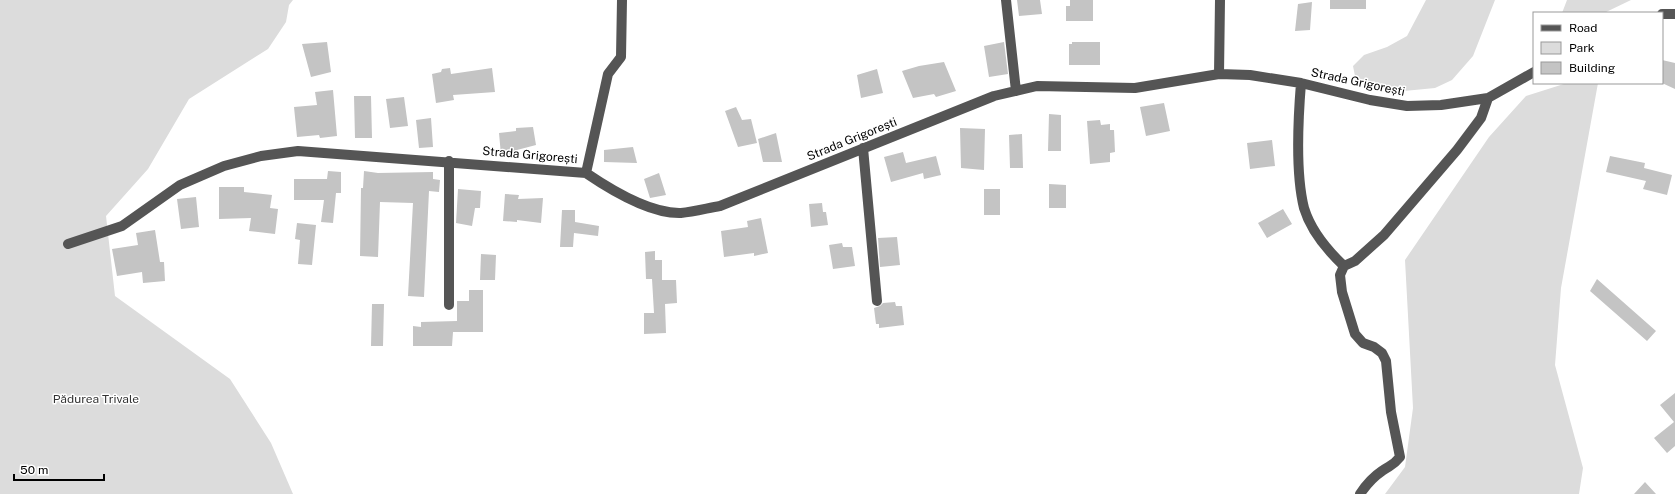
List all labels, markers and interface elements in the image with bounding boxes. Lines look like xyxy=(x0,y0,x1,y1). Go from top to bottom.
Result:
legend xyxy=(1533,12,1663,84)
text: Road xyxy=(1569,21,1597,35)
text: Park xyxy=(1569,41,1595,55)
text: Building xyxy=(1569,61,1615,75)
street label: Strada Grigorești xyxy=(1310,65,1406,99)
street label: Strada Grigorești xyxy=(805,115,899,163)
street label: Strada Grigorești xyxy=(482,144,578,166)
park label: Pădurea Trivale xyxy=(53,392,139,406)
scale bar xyxy=(14,456,104,482)
text: 50 m xyxy=(20,463,48,477)

